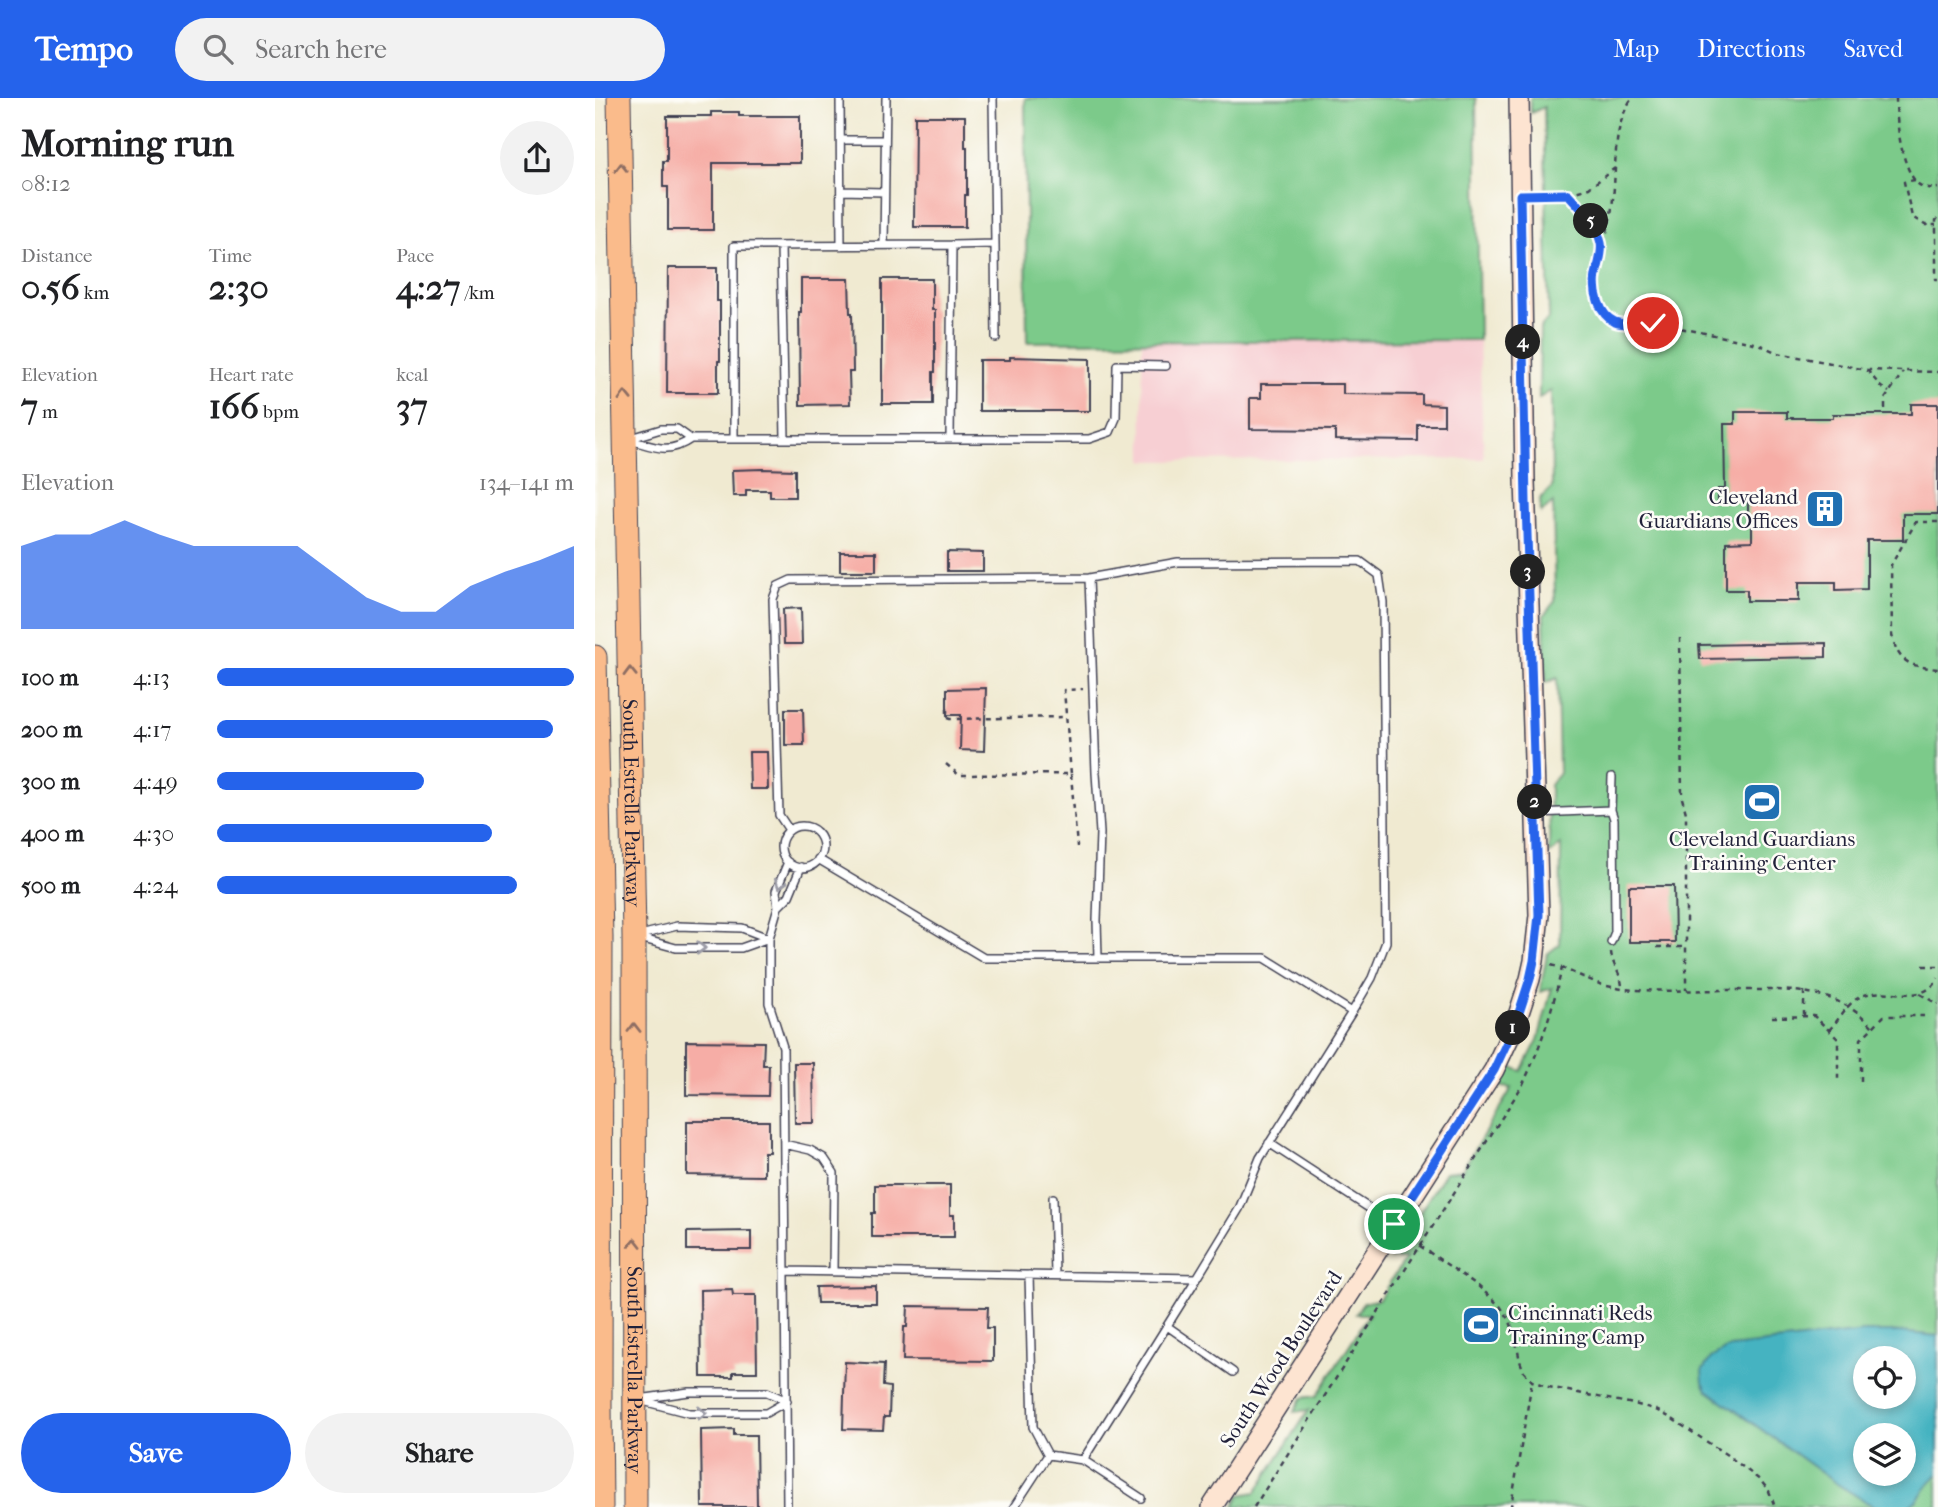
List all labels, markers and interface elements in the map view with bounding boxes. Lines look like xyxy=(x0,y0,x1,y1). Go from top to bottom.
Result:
search box xyxy=(175,18,665,81)
text: Tempo xyxy=(35,30,133,69)
icon: search xyxy=(199,30,237,68)
text: Search here xyxy=(255,34,387,65)
text: Map xyxy=(1613,35,1659,63)
text: Directions xyxy=(1697,35,1805,63)
text: Saved xyxy=(1843,35,1903,63)
text: Morning run xyxy=(21,121,234,166)
button: share xyxy=(500,121,574,195)
one-way arrow xyxy=(613,163,628,174)
text: 08:12 xyxy=(21,170,71,197)
pin: 5 xyxy=(1573,204,1609,238)
text: 5 xyxy=(1586,209,1595,231)
text: Distance xyxy=(21,245,92,267)
text: Time xyxy=(209,245,252,267)
text: Pace xyxy=(396,245,434,267)
text: 0.56 xyxy=(21,267,80,308)
text: 2:30 xyxy=(209,267,269,308)
text: 4:27 xyxy=(396,267,460,308)
text: km xyxy=(80,282,109,304)
text: /km xyxy=(460,282,495,304)
pin xyxy=(1623,293,1683,353)
icon: check xyxy=(1634,304,1672,342)
pin: 4 xyxy=(1506,324,1541,360)
text: 4 xyxy=(1517,330,1528,352)
text: Elevation xyxy=(21,364,98,386)
text: Heart rate xyxy=(209,364,294,386)
text: kcal xyxy=(396,364,428,386)
text: 7 xyxy=(21,386,38,427)
text: 166 xyxy=(209,386,259,427)
text: 37 xyxy=(396,386,428,427)
one-way arrow xyxy=(617,390,633,401)
text: m xyxy=(38,401,58,423)
text: bpm xyxy=(259,401,299,423)
text: Elevation xyxy=(21,469,114,496)
text: 134–141 m xyxy=(479,469,574,496)
place label: Cleveland Guardians Offices xyxy=(1639,485,1799,533)
building icon: Cleveland Guardians Offices xyxy=(1804,488,1846,530)
pin: 3 xyxy=(1511,554,1545,589)
text: 3 xyxy=(1524,560,1531,582)
text: 100 m xyxy=(21,664,79,691)
text: 4:13 xyxy=(133,664,170,691)
one-way arrow xyxy=(622,666,637,677)
street label: South Estrella Parkway xyxy=(618,699,645,908)
text: 200 m xyxy=(21,716,82,743)
text: 4:17 xyxy=(133,716,171,743)
text: 300 m xyxy=(21,768,80,795)
text: 4:49 xyxy=(133,768,178,795)
sports icon: Cleveland Guardians Training Center xyxy=(1741,781,1783,823)
pin: 2 xyxy=(1517,784,1553,820)
text: 2 xyxy=(1530,790,1539,812)
text: 400 m xyxy=(21,820,84,847)
text: 4:30 xyxy=(133,820,174,847)
place label: Cleveland Guardians Training Center xyxy=(1669,827,1855,875)
text: 500 m xyxy=(21,872,80,899)
text: 4:24 xyxy=(133,872,178,899)
one-way arrow xyxy=(774,878,788,890)
one-way arrow xyxy=(696,940,707,956)
pin: 1 xyxy=(1495,1010,1531,1046)
text: 1 xyxy=(1509,1016,1516,1038)
one-way arrow xyxy=(626,1023,642,1033)
pin xyxy=(1364,1194,1424,1254)
icon: arrive xyxy=(1375,1205,1413,1243)
one-way arrow xyxy=(627,1237,643,1248)
street label: South Estrella Parkway xyxy=(623,1266,647,1475)
street label: South Wood Boulevard xyxy=(1215,1266,1347,1452)
place label: Cincinnati Reds Training Camp xyxy=(1508,1301,1653,1349)
sports icon: Cincinnati Reds Training Camp xyxy=(1460,1304,1502,1346)
map controls xyxy=(1853,1346,1916,1486)
button: locate xyxy=(1853,1346,1916,1409)
one-way arrow xyxy=(697,1405,707,1421)
button: Save xyxy=(21,1413,291,1493)
button: Share xyxy=(305,1413,574,1493)
button: layers xyxy=(1853,1423,1916,1486)

